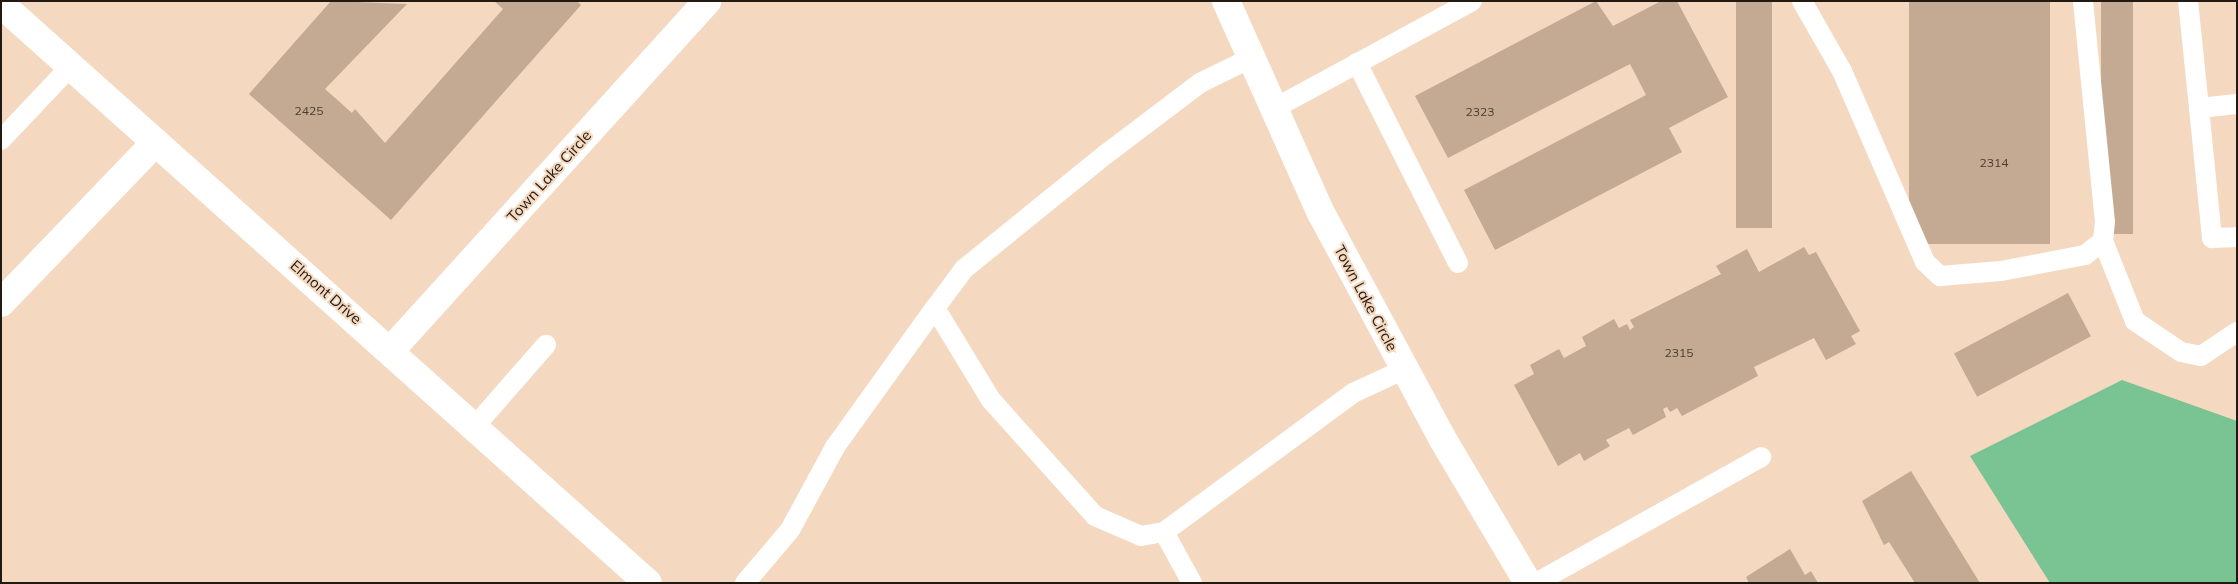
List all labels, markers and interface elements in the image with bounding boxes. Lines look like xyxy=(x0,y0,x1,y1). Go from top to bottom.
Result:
house number: 2425 xyxy=(295,104,323,118)
house number: 2323 xyxy=(1466,105,1494,119)
street label: Town Lake Circle xyxy=(503,126,595,226)
house number: 2314 xyxy=(1980,156,2008,170)
street label: Town Lake Circle xyxy=(1331,242,1401,354)
street label: Elmont Drive xyxy=(287,256,365,328)
house number: 2315 xyxy=(1665,346,1693,360)

